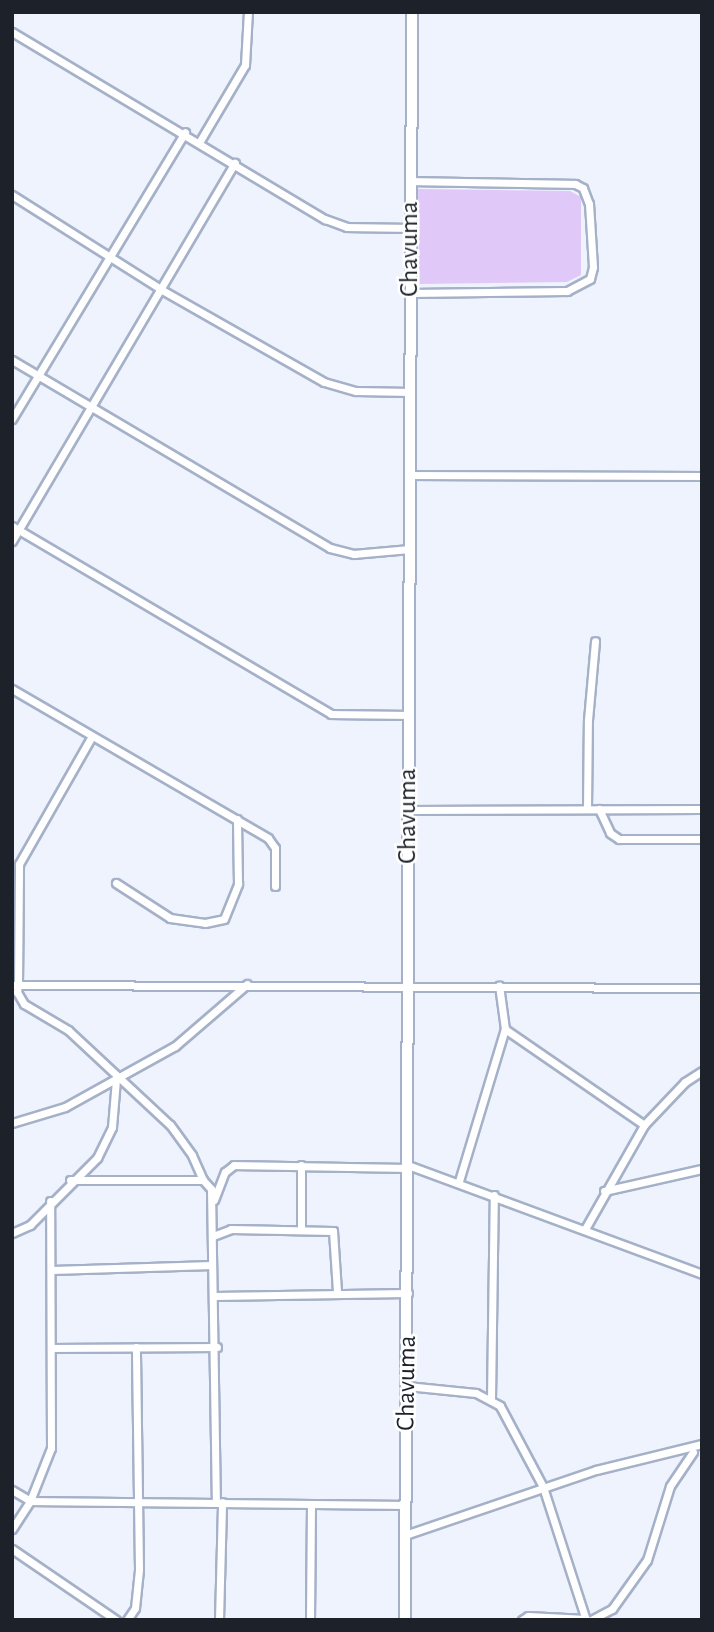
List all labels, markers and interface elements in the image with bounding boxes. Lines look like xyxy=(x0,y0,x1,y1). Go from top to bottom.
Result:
street label: Chavuma xyxy=(394,201,426,297)
street label: Chavuma xyxy=(392,768,424,864)
street label: Chavuma xyxy=(391,1335,423,1431)

